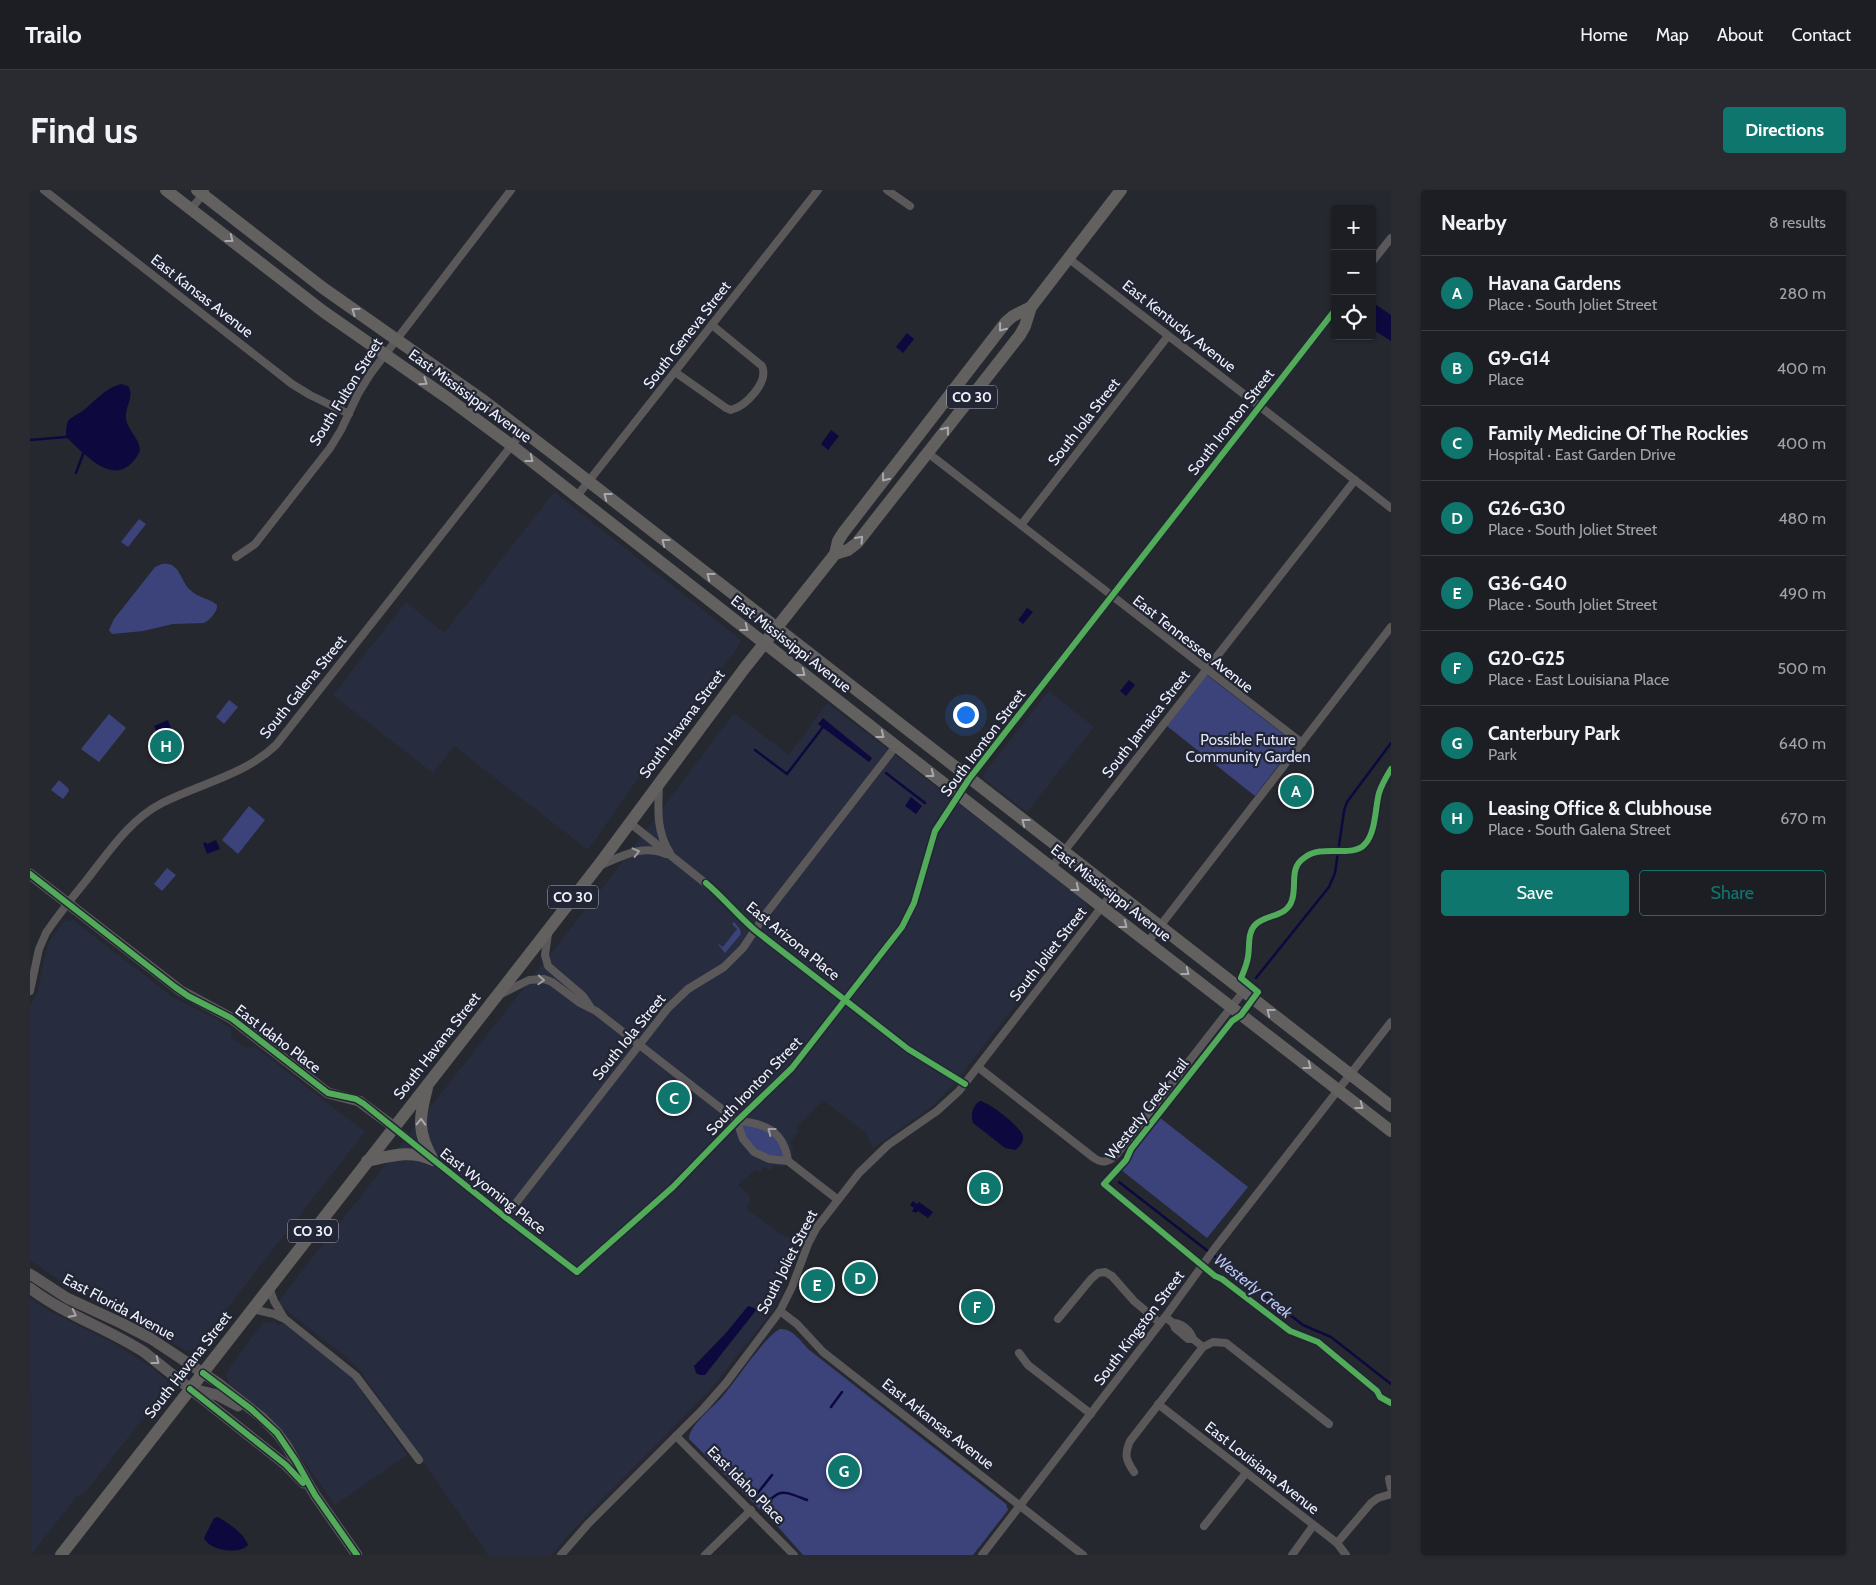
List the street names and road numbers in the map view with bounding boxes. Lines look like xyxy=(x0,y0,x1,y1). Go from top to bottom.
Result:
street label: East Kansas Avenue xyxy=(147,250,257,342)
street label: East Kentucky Avenue xyxy=(1119,276,1240,376)
street label: South Geneva Street xyxy=(639,278,735,392)
street label: South Fulton Street xyxy=(306,335,386,449)
street label: East Mississippi Avenue xyxy=(405,345,535,447)
street label: South Ironton Street xyxy=(1184,365,1278,479)
street label: South Iola Street xyxy=(1044,375,1124,469)
road number: CO 30 xyxy=(947,386,997,408)
street label: East Tennessee Avenue xyxy=(1129,591,1257,697)
street label: East Mississippi Avenue xyxy=(727,592,855,697)
street label: South Galena Street xyxy=(256,632,350,742)
street label: South Havana Street xyxy=(635,666,729,782)
street label: South Jamaica Street xyxy=(1098,667,1194,781)
street label: South Ironton Street xyxy=(937,686,1029,800)
street label: East Mississippi Avenue xyxy=(1047,841,1175,946)
road number: CO 30 xyxy=(548,886,598,909)
street label: East Arizona Place xyxy=(743,898,844,984)
street label: South Joliet Street xyxy=(1006,903,1090,1005)
street label: South Havana Street xyxy=(390,989,484,1103)
street label: South Iola Street xyxy=(589,990,669,1084)
street label: East Idaho Place xyxy=(232,1001,325,1077)
street label: South Ironton Street xyxy=(702,1033,806,1139)
street label: Westerly Creek Trail xyxy=(1102,1054,1192,1163)
street label: East Wyoming Place xyxy=(437,1144,550,1238)
street label: South Joliet Street xyxy=(753,1207,821,1317)
road number: CO 30 xyxy=(288,1220,338,1242)
street label: South Kingston Street xyxy=(1090,1267,1188,1389)
street label: East Florida Avenue xyxy=(60,1270,178,1344)
street label: South Havana Street xyxy=(141,1308,235,1422)
street label: East Arkansas Avenue xyxy=(879,1375,998,1473)
street label: East Louisiana Avenue xyxy=(1201,1418,1323,1518)
street label: East Idaho Place xyxy=(703,1442,789,1528)

